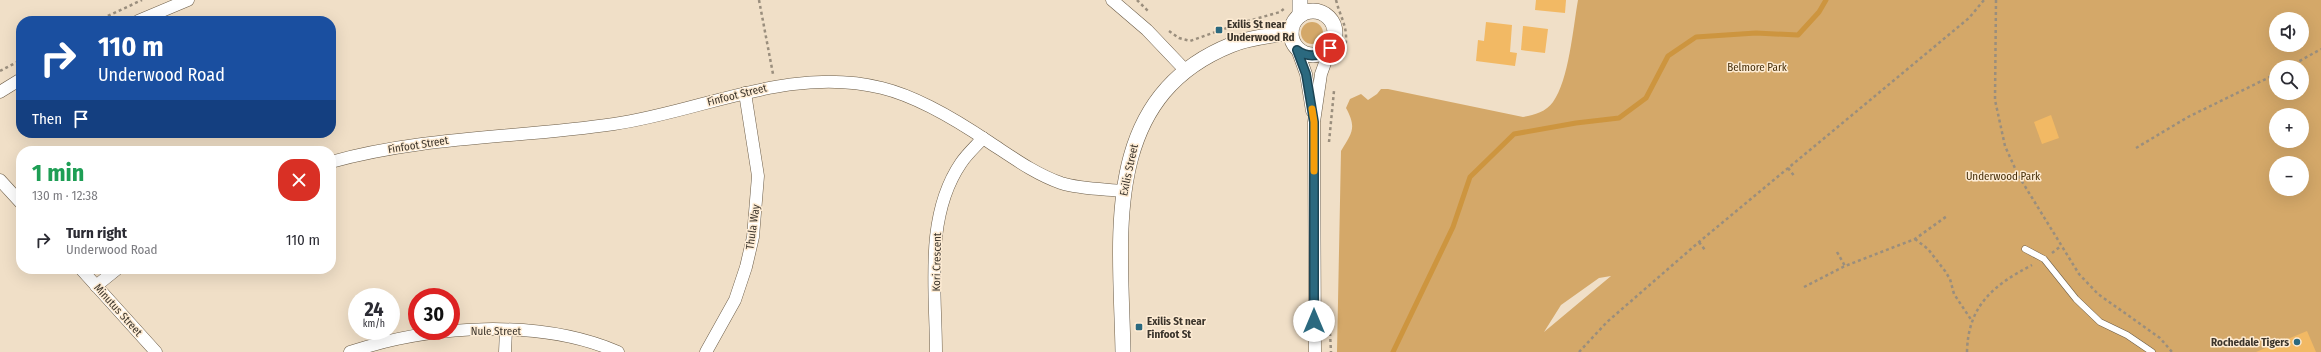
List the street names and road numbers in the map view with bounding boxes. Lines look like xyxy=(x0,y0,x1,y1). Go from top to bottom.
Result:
street label: Finfoot Street xyxy=(706,81,769,109)
street label: Finfoot Street xyxy=(387,134,450,156)
street label: Exilis Street xyxy=(1117,142,1141,197)
street label: Thula Way xyxy=(743,203,763,250)
street label: Kori Crescent xyxy=(930,232,944,292)
street label: Minutus Street xyxy=(91,281,145,339)
street label: Nule Street xyxy=(471,325,522,338)

